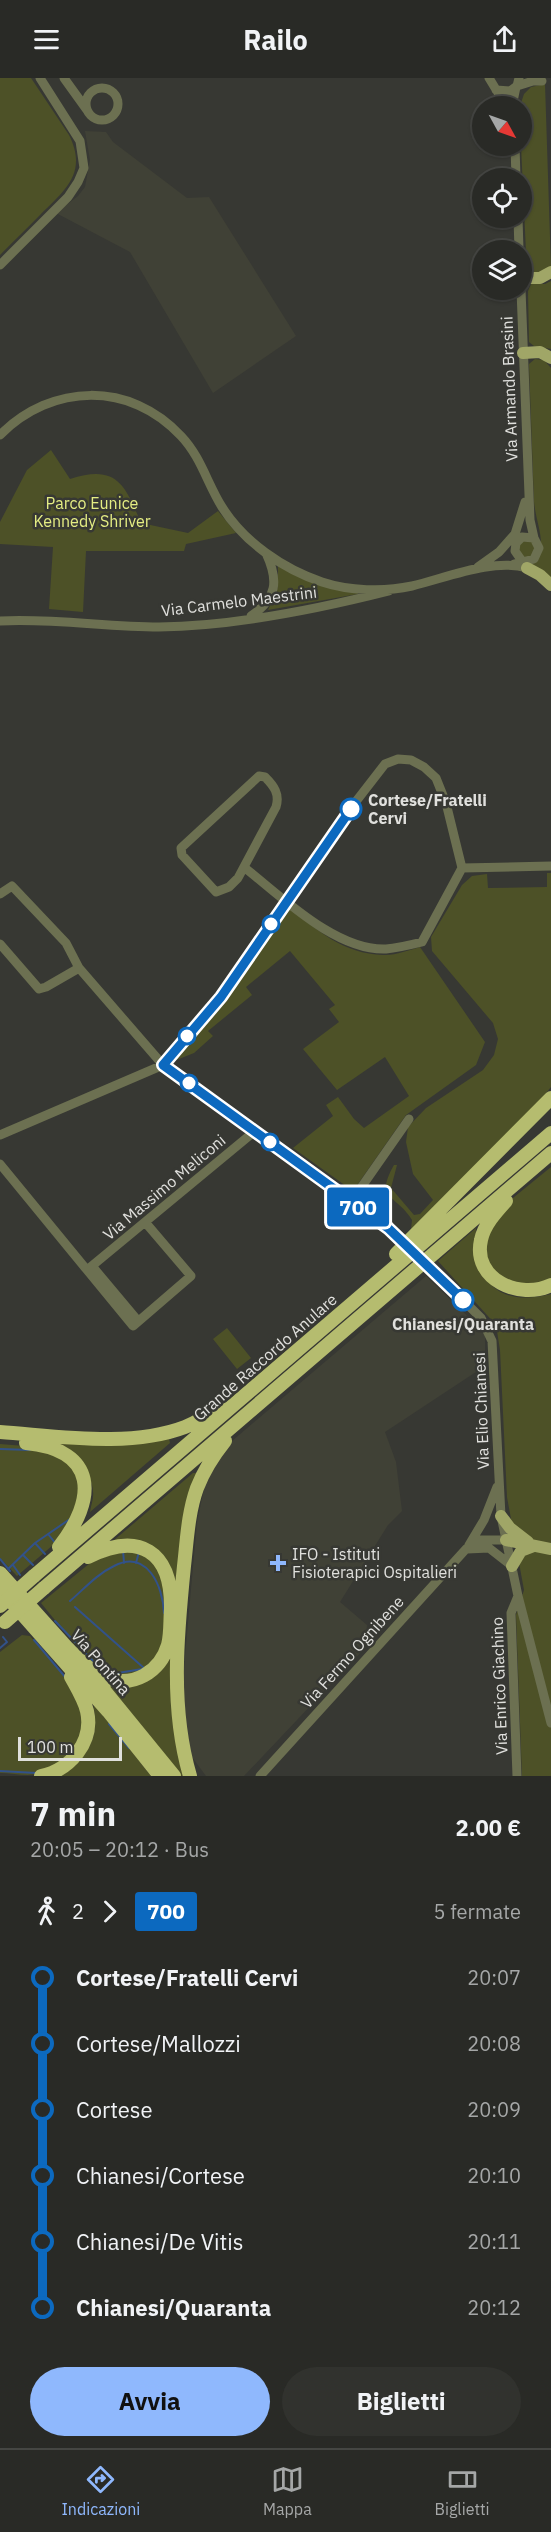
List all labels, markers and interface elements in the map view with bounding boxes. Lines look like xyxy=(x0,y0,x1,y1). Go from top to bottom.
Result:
text: Railo xyxy=(243,22,308,57)
icon: menu xyxy=(30,23,63,56)
icon: share xyxy=(488,23,521,56)
north arrow xyxy=(472,96,532,156)
map controls xyxy=(472,96,532,300)
button: locate xyxy=(472,168,532,228)
button: layers xyxy=(472,240,532,300)
street label: Via Armando Brasini xyxy=(496,316,522,462)
park label: Parco Eunice Kennedy Shriver xyxy=(33,493,151,531)
street label: Via Carmelo Maestrini xyxy=(160,582,318,620)
place label: Cortese/Fratelli Cervi xyxy=(368,790,487,828)
marker: Cortese/Fratelli Cervi xyxy=(340,798,362,820)
unlabelled marker xyxy=(262,915,280,933)
unlabelled marker xyxy=(178,1027,196,1045)
unlabelled marker xyxy=(180,1074,198,1092)
street label: Via Massimo Meliconi xyxy=(99,1130,229,1244)
unlabelled marker xyxy=(261,1133,279,1151)
line badge: 700 xyxy=(324,1188,392,1226)
text: 700 xyxy=(339,1193,377,1221)
street label: Grande Raccordo Anulare xyxy=(189,1289,341,1425)
marker: Chianesi/Quaranta xyxy=(452,1289,474,1311)
place label: Chianesi/Quaranta xyxy=(392,1314,534,1334)
street label: Via Elio Chianesi xyxy=(469,1352,493,1470)
place label: IFO - Istituti Fisioterapici Ospitalieri xyxy=(292,1544,457,1582)
marker: IFO - Istituti Fisioterapici Ospitalieri xyxy=(269,1554,287,1572)
street label: Via Fermo Ognibene xyxy=(296,1591,408,1712)
street label: Via Enrico Giachino xyxy=(487,1617,511,1755)
street label: Via Pontina xyxy=(67,1625,135,1699)
scale bar xyxy=(18,1734,122,1762)
text: 100 m xyxy=(27,1737,74,1757)
text: 7 min xyxy=(30,1792,116,1835)
text: 2.00 € xyxy=(456,1813,521,1842)
text: 20:05 – 20:12 · Bus xyxy=(30,1836,209,1863)
icon: walk xyxy=(30,1895,63,1928)
icon: forward xyxy=(93,1895,126,1928)
text: 700 xyxy=(147,1897,185,1925)
text: 2 xyxy=(72,1898,84,1925)
text: 5 fermate xyxy=(434,1898,521,1925)
text: Cortese/Fratelli Cervi xyxy=(76,1963,298,1992)
text: 20:07 xyxy=(467,1964,521,1991)
text: Cortese/Mallozzi xyxy=(76,2029,241,2058)
text: 20:08 xyxy=(467,2030,521,2057)
text: Cortese xyxy=(76,2095,153,2124)
text: 20:09 xyxy=(467,2096,521,2123)
text: Chianesi/Cortese xyxy=(76,2161,245,2190)
text: 20:10 xyxy=(467,2162,521,2189)
text: Chianesi/De Vitis xyxy=(76,2227,244,2256)
text: 20:11 xyxy=(467,2228,521,2255)
text: Chianesi/Quaranta xyxy=(76,2293,271,2322)
text: 20:12 xyxy=(467,2294,521,2321)
button: Avvia xyxy=(30,2367,270,2436)
button: Biglietti xyxy=(282,2367,521,2436)
tab: Indicazioni xyxy=(61,2463,140,2519)
tab: Mappa xyxy=(263,2463,312,2519)
tab: Biglietti xyxy=(434,2463,490,2519)

